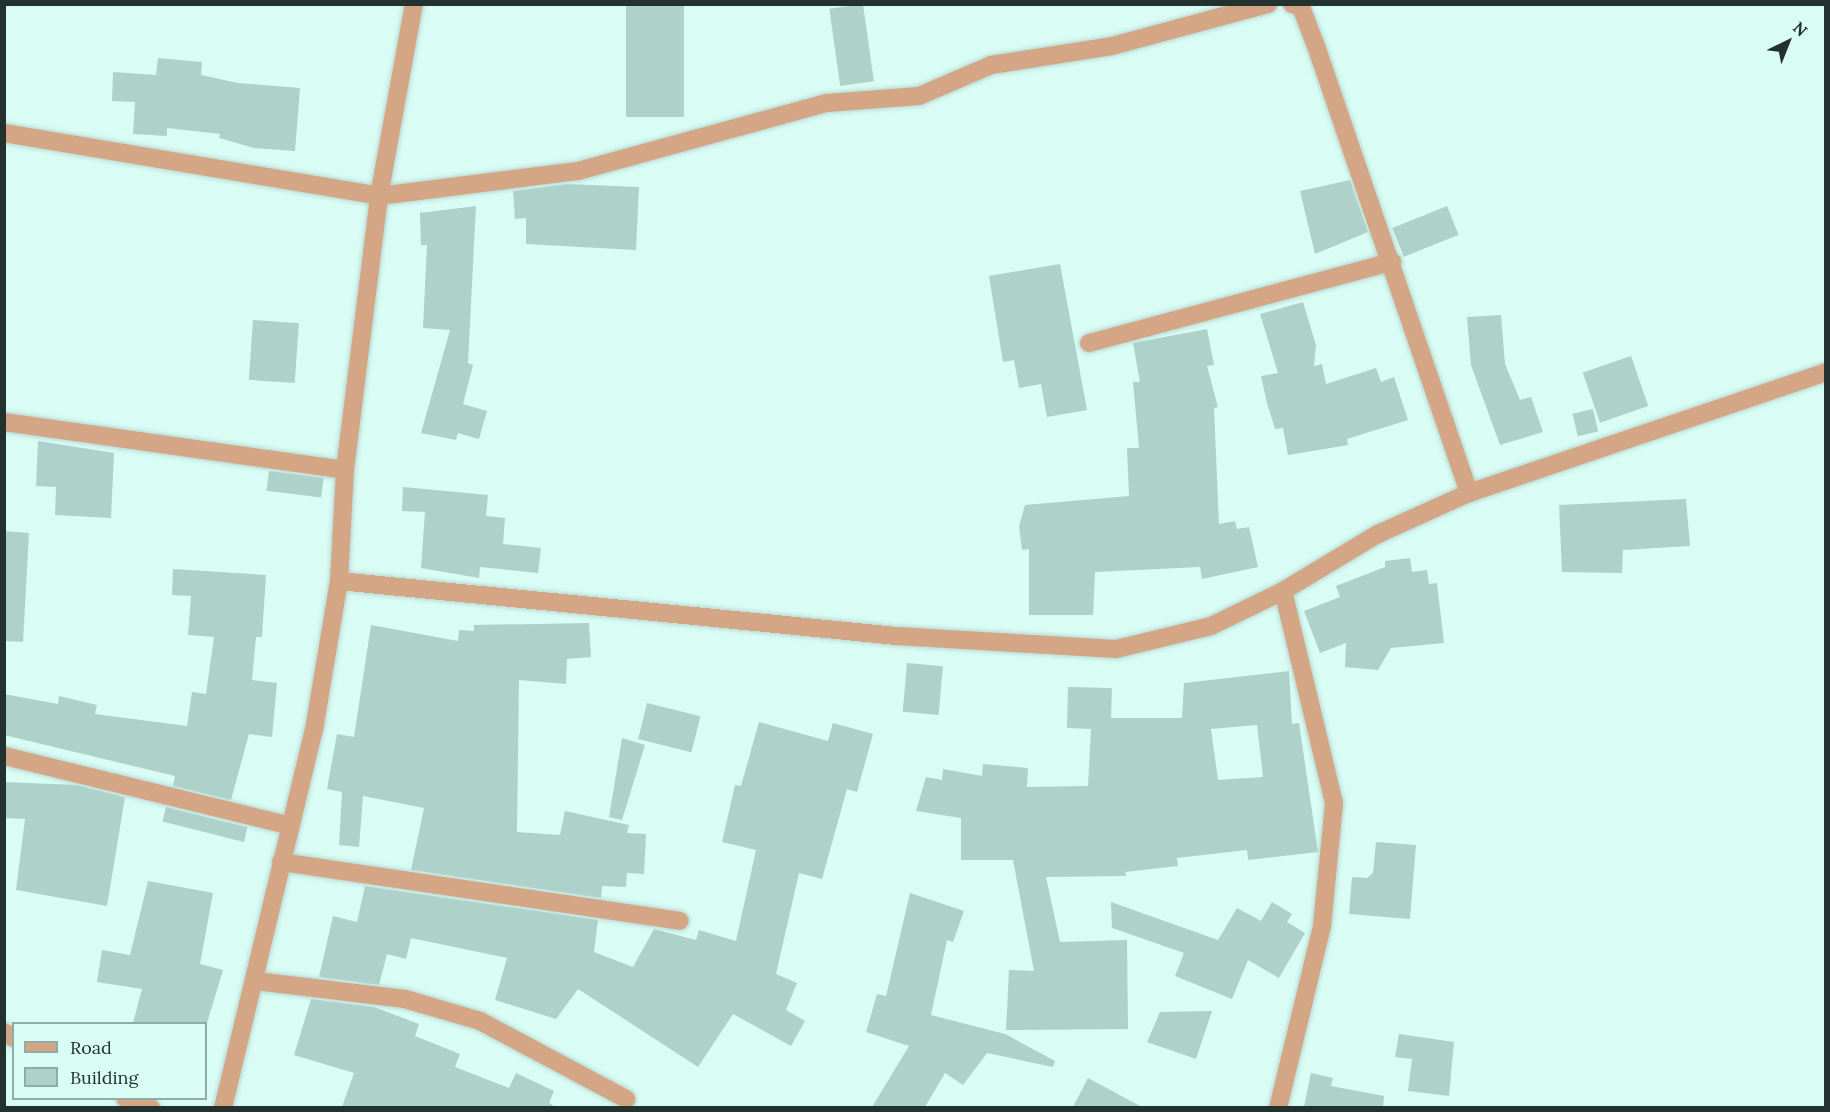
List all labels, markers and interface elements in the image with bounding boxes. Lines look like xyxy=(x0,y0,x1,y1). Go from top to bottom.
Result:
north arrow xyxy=(1758,12,1818,72)
text: N xyxy=(1789,17,1812,40)
legend xyxy=(12,1022,207,1100)
text: Road xyxy=(70,1036,112,1059)
text: Building xyxy=(70,1066,138,1089)

